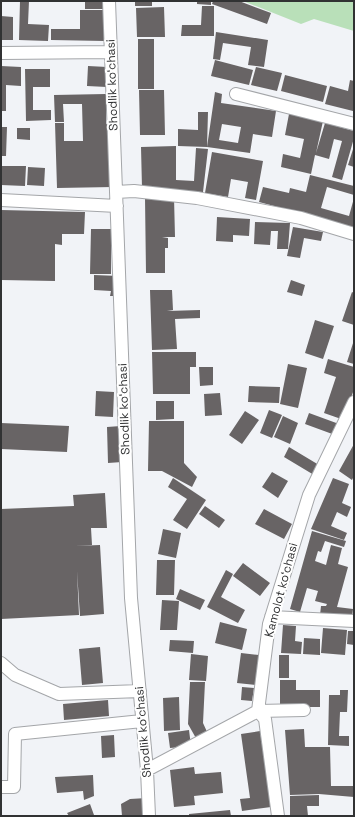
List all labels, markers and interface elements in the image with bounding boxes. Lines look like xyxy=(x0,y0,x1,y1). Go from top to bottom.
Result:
street label: Shodlik koʻchasi xyxy=(102,39,122,131)
street label: Shodlik koʻchasi xyxy=(114,363,134,455)
street label: Kamolot koʻchasi xyxy=(261,541,301,639)
street label: Shodlik koʻchasi xyxy=(131,686,155,778)

